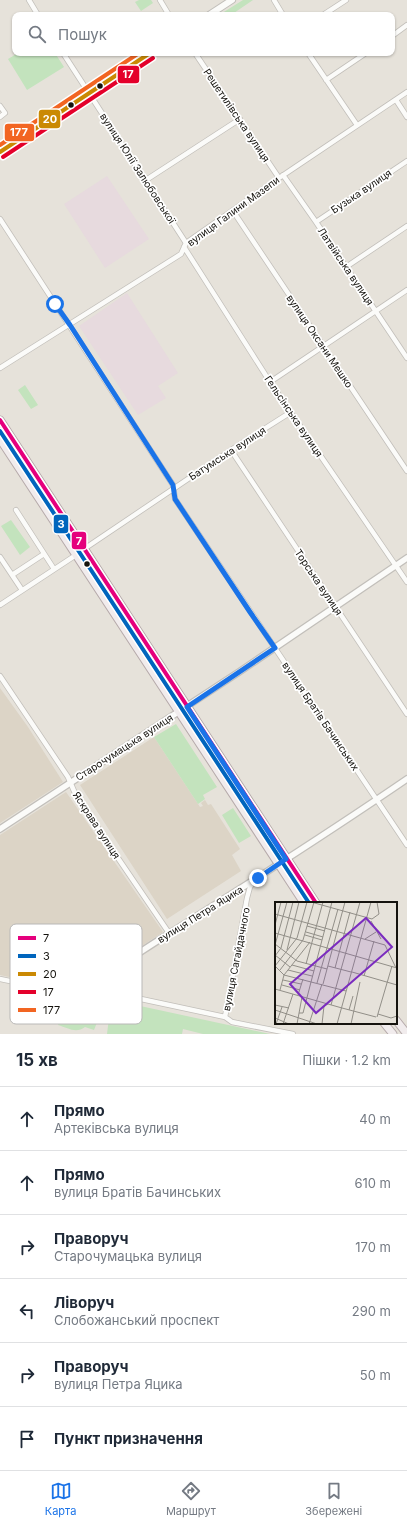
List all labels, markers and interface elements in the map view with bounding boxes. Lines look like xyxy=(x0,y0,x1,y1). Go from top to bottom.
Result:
search box xyxy=(12,12,395,56)
icon: search xyxy=(26,23,48,45)
text: Пошук xyxy=(58,25,107,44)
line badge: 17 xyxy=(117,65,140,84)
street label: Решетилівська вулиця xyxy=(201,66,273,164)
text: 17 xyxy=(122,67,134,81)
unlabelled marker xyxy=(95,81,105,91)
unlabelled marker xyxy=(66,100,76,110)
line badge: 20 xyxy=(38,109,61,129)
street label: вулиця Юлії Залюбовської xyxy=(98,111,179,226)
text: 20 xyxy=(43,112,57,126)
line badge: 177 xyxy=(4,123,35,142)
text: 177 xyxy=(10,125,28,139)
street label: Бузька вулиця xyxy=(329,166,393,216)
street label: вулиця Галини Мазепи xyxy=(185,173,281,248)
street label: Латвійська вулиця xyxy=(316,225,376,307)
street label: вулиця Оксани Мешко xyxy=(284,292,356,390)
route start xyxy=(46,295,64,313)
street label: Гельсінська вулиця xyxy=(262,373,326,459)
street label: Батумська вулиця xyxy=(186,424,268,482)
line badge: 3 xyxy=(53,514,69,534)
text: 3 xyxy=(57,517,65,531)
line badge: 7 xyxy=(71,531,87,550)
text: 7 xyxy=(76,534,82,548)
street label: Торська вулиця xyxy=(293,547,345,617)
unlabelled marker xyxy=(82,559,92,569)
street label: вулиця Братів Бачинських xyxy=(280,659,362,773)
street label: Старочумацька вулиця xyxy=(73,711,175,783)
street label: Яскрава вулиця xyxy=(71,789,123,861)
route end xyxy=(249,869,267,887)
street label: вулиця Петра Яцика xyxy=(155,883,245,945)
inset map xyxy=(275,902,397,1024)
street label: вулиця Сагайдачного xyxy=(220,906,252,1012)
legend xyxy=(10,924,142,1024)
text: 7 xyxy=(43,931,49,945)
text: 3 xyxy=(43,949,50,963)
text: 20 xyxy=(43,967,57,981)
text: 17 xyxy=(43,985,54,999)
text: 177 xyxy=(43,1003,60,1017)
text: 15 хв xyxy=(16,1050,58,1070)
text: Пішки · 1.2 km xyxy=(303,1052,391,1068)
text: Прямо xyxy=(54,1101,105,1120)
icon: ahead xyxy=(16,1108,38,1130)
text: 40 m xyxy=(359,1111,391,1127)
text: Артеківська вулиця xyxy=(54,1120,179,1136)
text: Прямо xyxy=(54,1165,105,1184)
icon: ahead xyxy=(16,1172,38,1194)
text: 610 m xyxy=(354,1175,391,1191)
text: вулиця Братів Бачинських xyxy=(54,1184,221,1200)
text: Праворуч xyxy=(54,1229,128,1248)
icon: right xyxy=(16,1236,38,1258)
text: 170 m xyxy=(355,1239,391,1255)
text: Старочумацька вулиця xyxy=(54,1248,202,1264)
text: Ліворуч xyxy=(54,1293,114,1312)
icon: left xyxy=(16,1300,38,1322)
text: 290 m xyxy=(352,1303,391,1319)
text: Слобожанський проспект xyxy=(54,1312,219,1328)
text: Праворуч xyxy=(54,1357,128,1376)
icon: right xyxy=(16,1364,38,1386)
text: 50 m xyxy=(360,1367,391,1383)
text: вулиця Петра Яцика xyxy=(54,1376,183,1392)
icon: arrive xyxy=(16,1428,38,1450)
text: Пункт призначення xyxy=(54,1429,203,1448)
tab: Карта xyxy=(45,1480,76,1518)
tab: Маршрут xyxy=(166,1480,216,1518)
tab: Збережені xyxy=(305,1480,362,1518)

